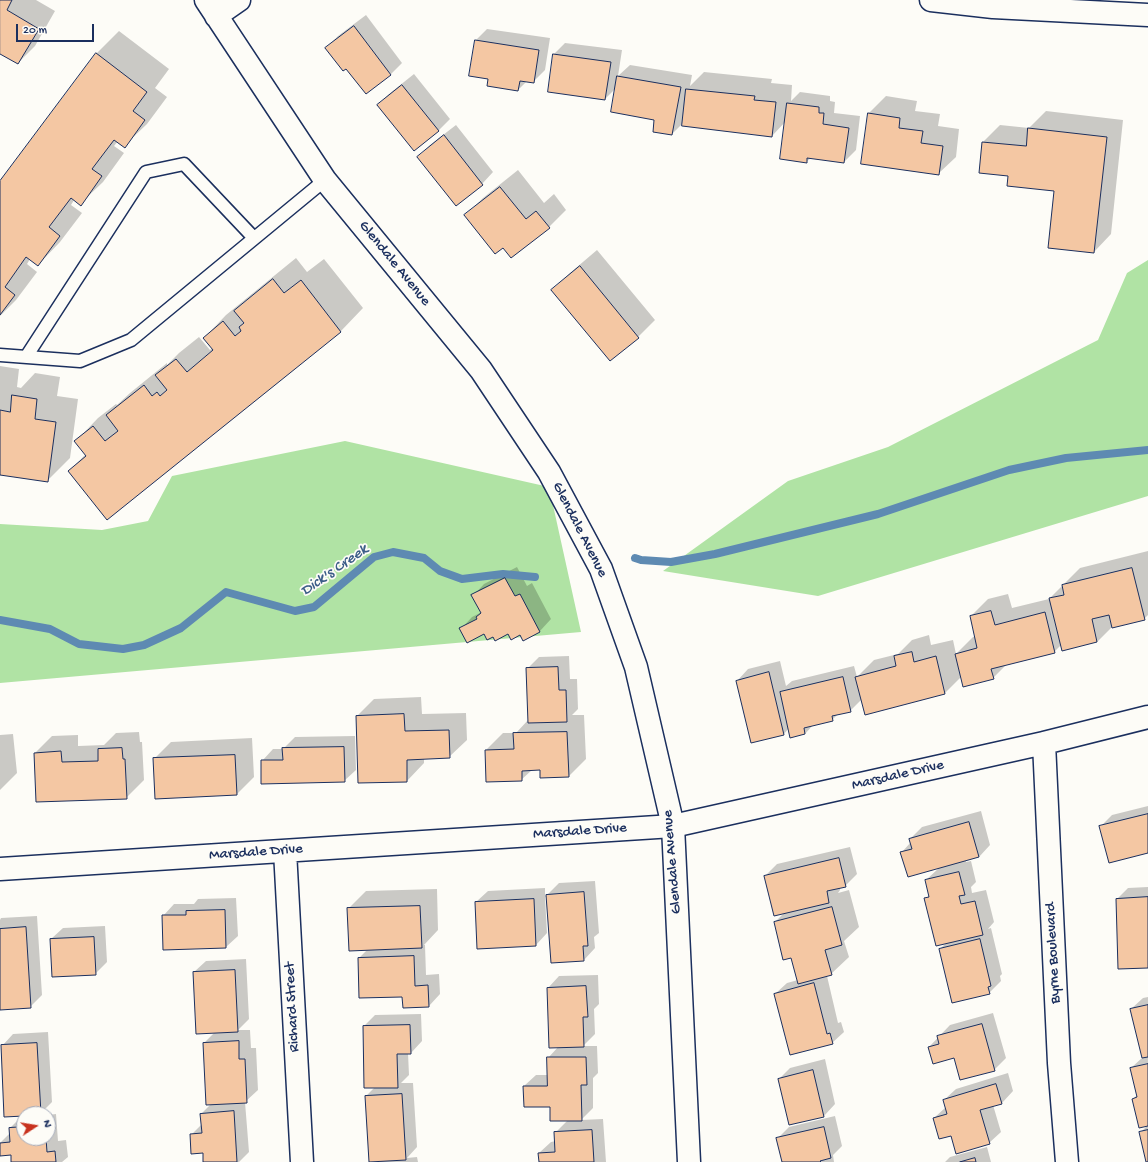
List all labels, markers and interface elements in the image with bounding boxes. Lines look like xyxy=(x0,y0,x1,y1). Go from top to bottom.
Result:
scale bar xyxy=(18,16,96,42)
text: 20 m xyxy=(23,24,47,38)
street label: Glendale Avenue xyxy=(354,218,434,310)
street label: Glendale Avenue xyxy=(547,479,611,581)
water label: Dick's Creek xyxy=(297,541,373,601)
street label: Marsdale Drive xyxy=(850,757,946,795)
street label: Glendale Avenue xyxy=(659,809,687,915)
street label: Marsdale Drive xyxy=(532,820,628,844)
street label: Marsdale Drive xyxy=(208,841,304,865)
street label: Byrne Boulevard xyxy=(1042,902,1066,1004)
street label: Richard Street xyxy=(282,961,304,1053)
north arrow xyxy=(16,1106,56,1146)
text: N xyxy=(40,1119,53,1128)

